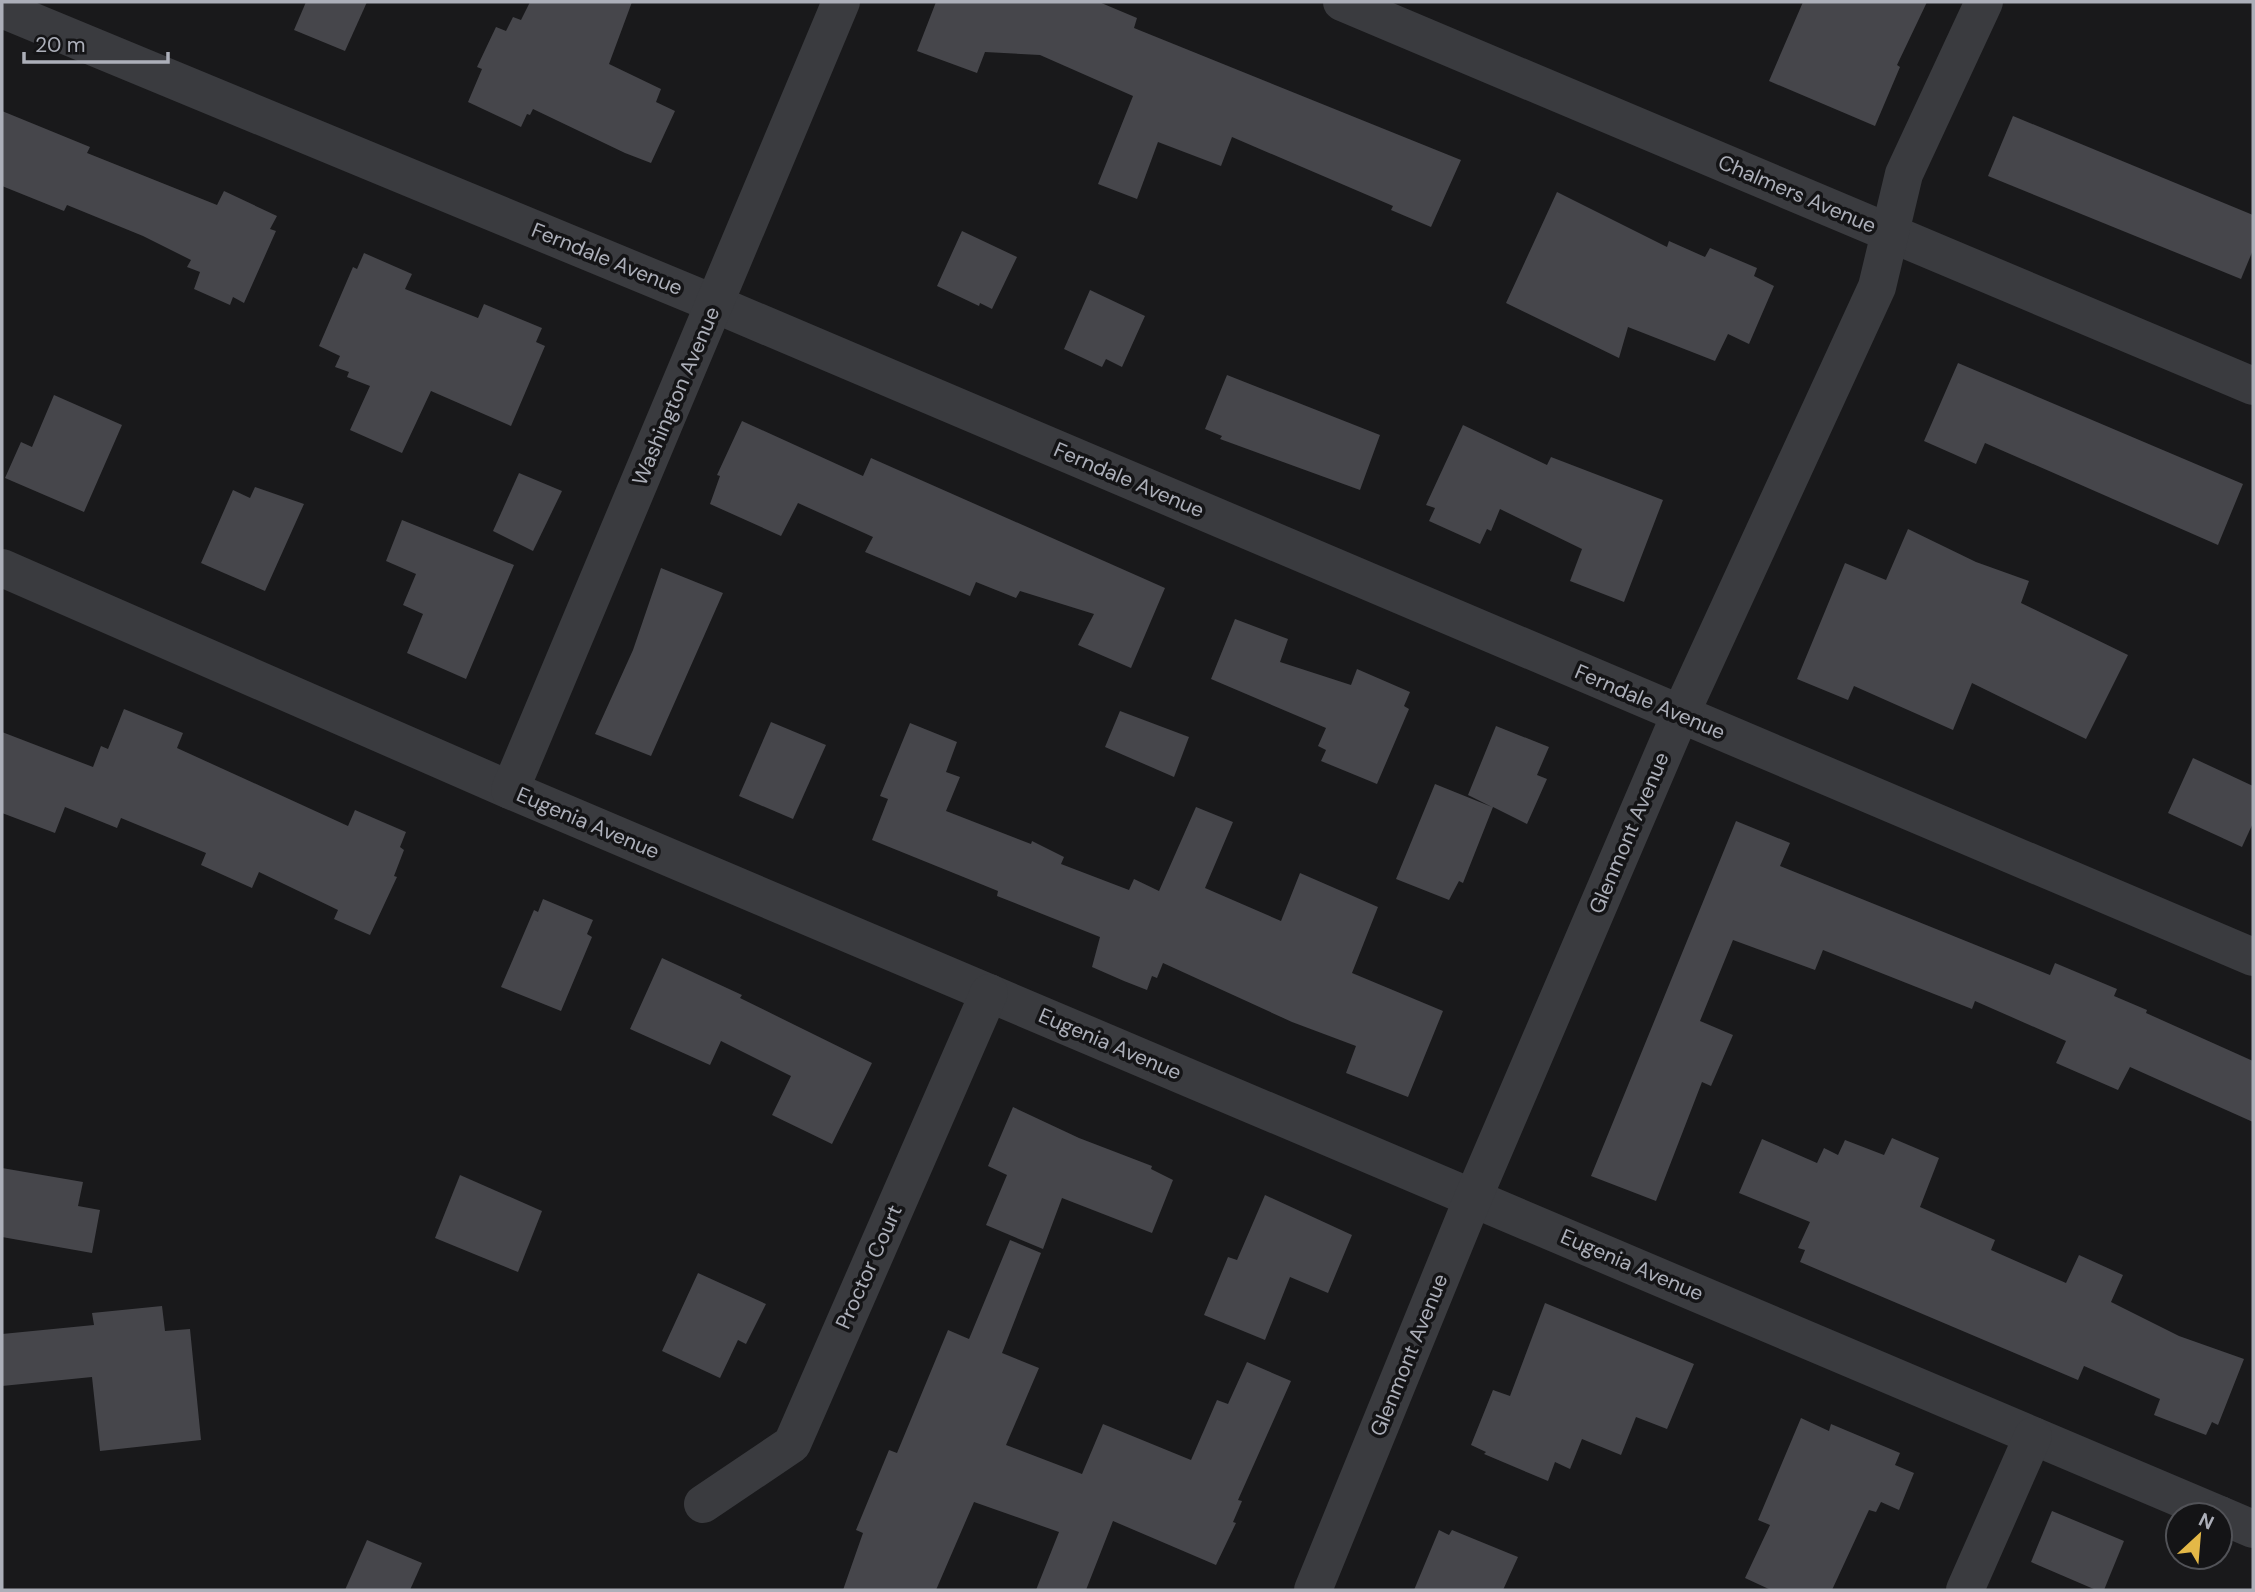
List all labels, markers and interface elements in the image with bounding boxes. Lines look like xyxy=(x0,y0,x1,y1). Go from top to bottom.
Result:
scale bar xyxy=(24,21,168,65)
text: 20 m xyxy=(35,31,86,59)
street label: Chalmers Avenue xyxy=(1714,148,1880,240)
street label: Ferndale Avenue xyxy=(527,216,687,302)
street label: Washington Avenue xyxy=(626,302,726,490)
street label: Ferndale Avenue xyxy=(1050,436,1208,524)
street label: Ferndale Avenue xyxy=(1571,658,1729,746)
street label: Glenmont Avenue xyxy=(1582,748,1676,918)
street label: Eugenia Avenue xyxy=(512,780,664,866)
street label: Eugenia Avenue xyxy=(1034,1001,1186,1087)
street label: Proctor Court xyxy=(829,1201,909,1333)
street label: Eugenia Avenue xyxy=(1556,1222,1708,1308)
street label: Glenmont Avenue xyxy=(1364,1270,1454,1440)
north arrow xyxy=(2164,1501,2234,1571)
text: N xyxy=(2195,1507,2218,1535)

